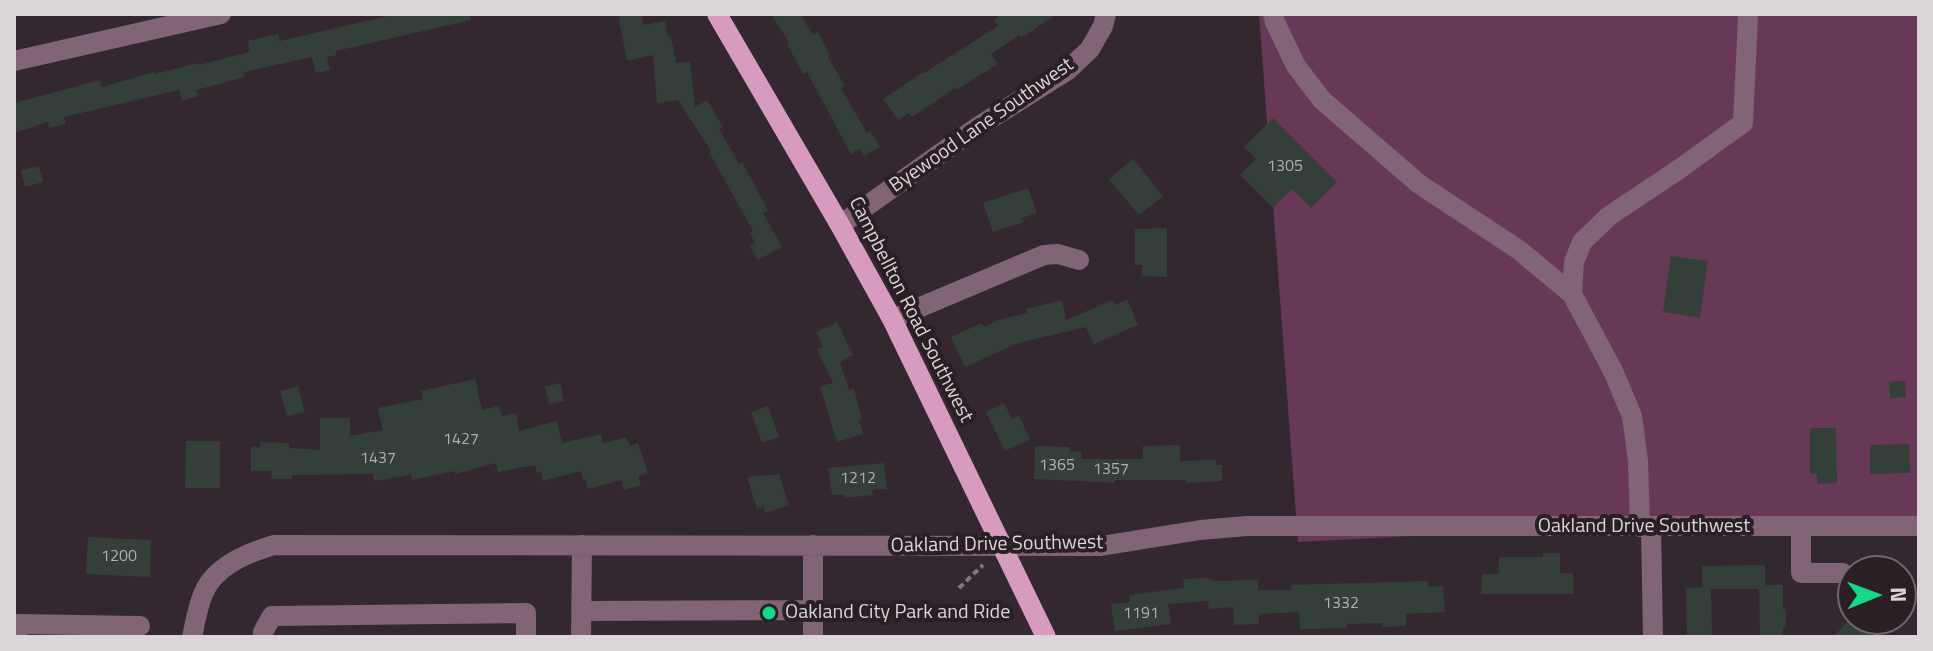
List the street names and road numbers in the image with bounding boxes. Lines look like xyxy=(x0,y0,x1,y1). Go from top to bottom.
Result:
street label: Byewood Lane Southwest xyxy=(885,53,1079,199)
street label: Campbellton Road Southwest xyxy=(843,193,977,427)
street label: Oakland Drive Southwest xyxy=(1538,515,1750,539)
street label: Oakland Drive Southwest xyxy=(891,531,1103,559)

